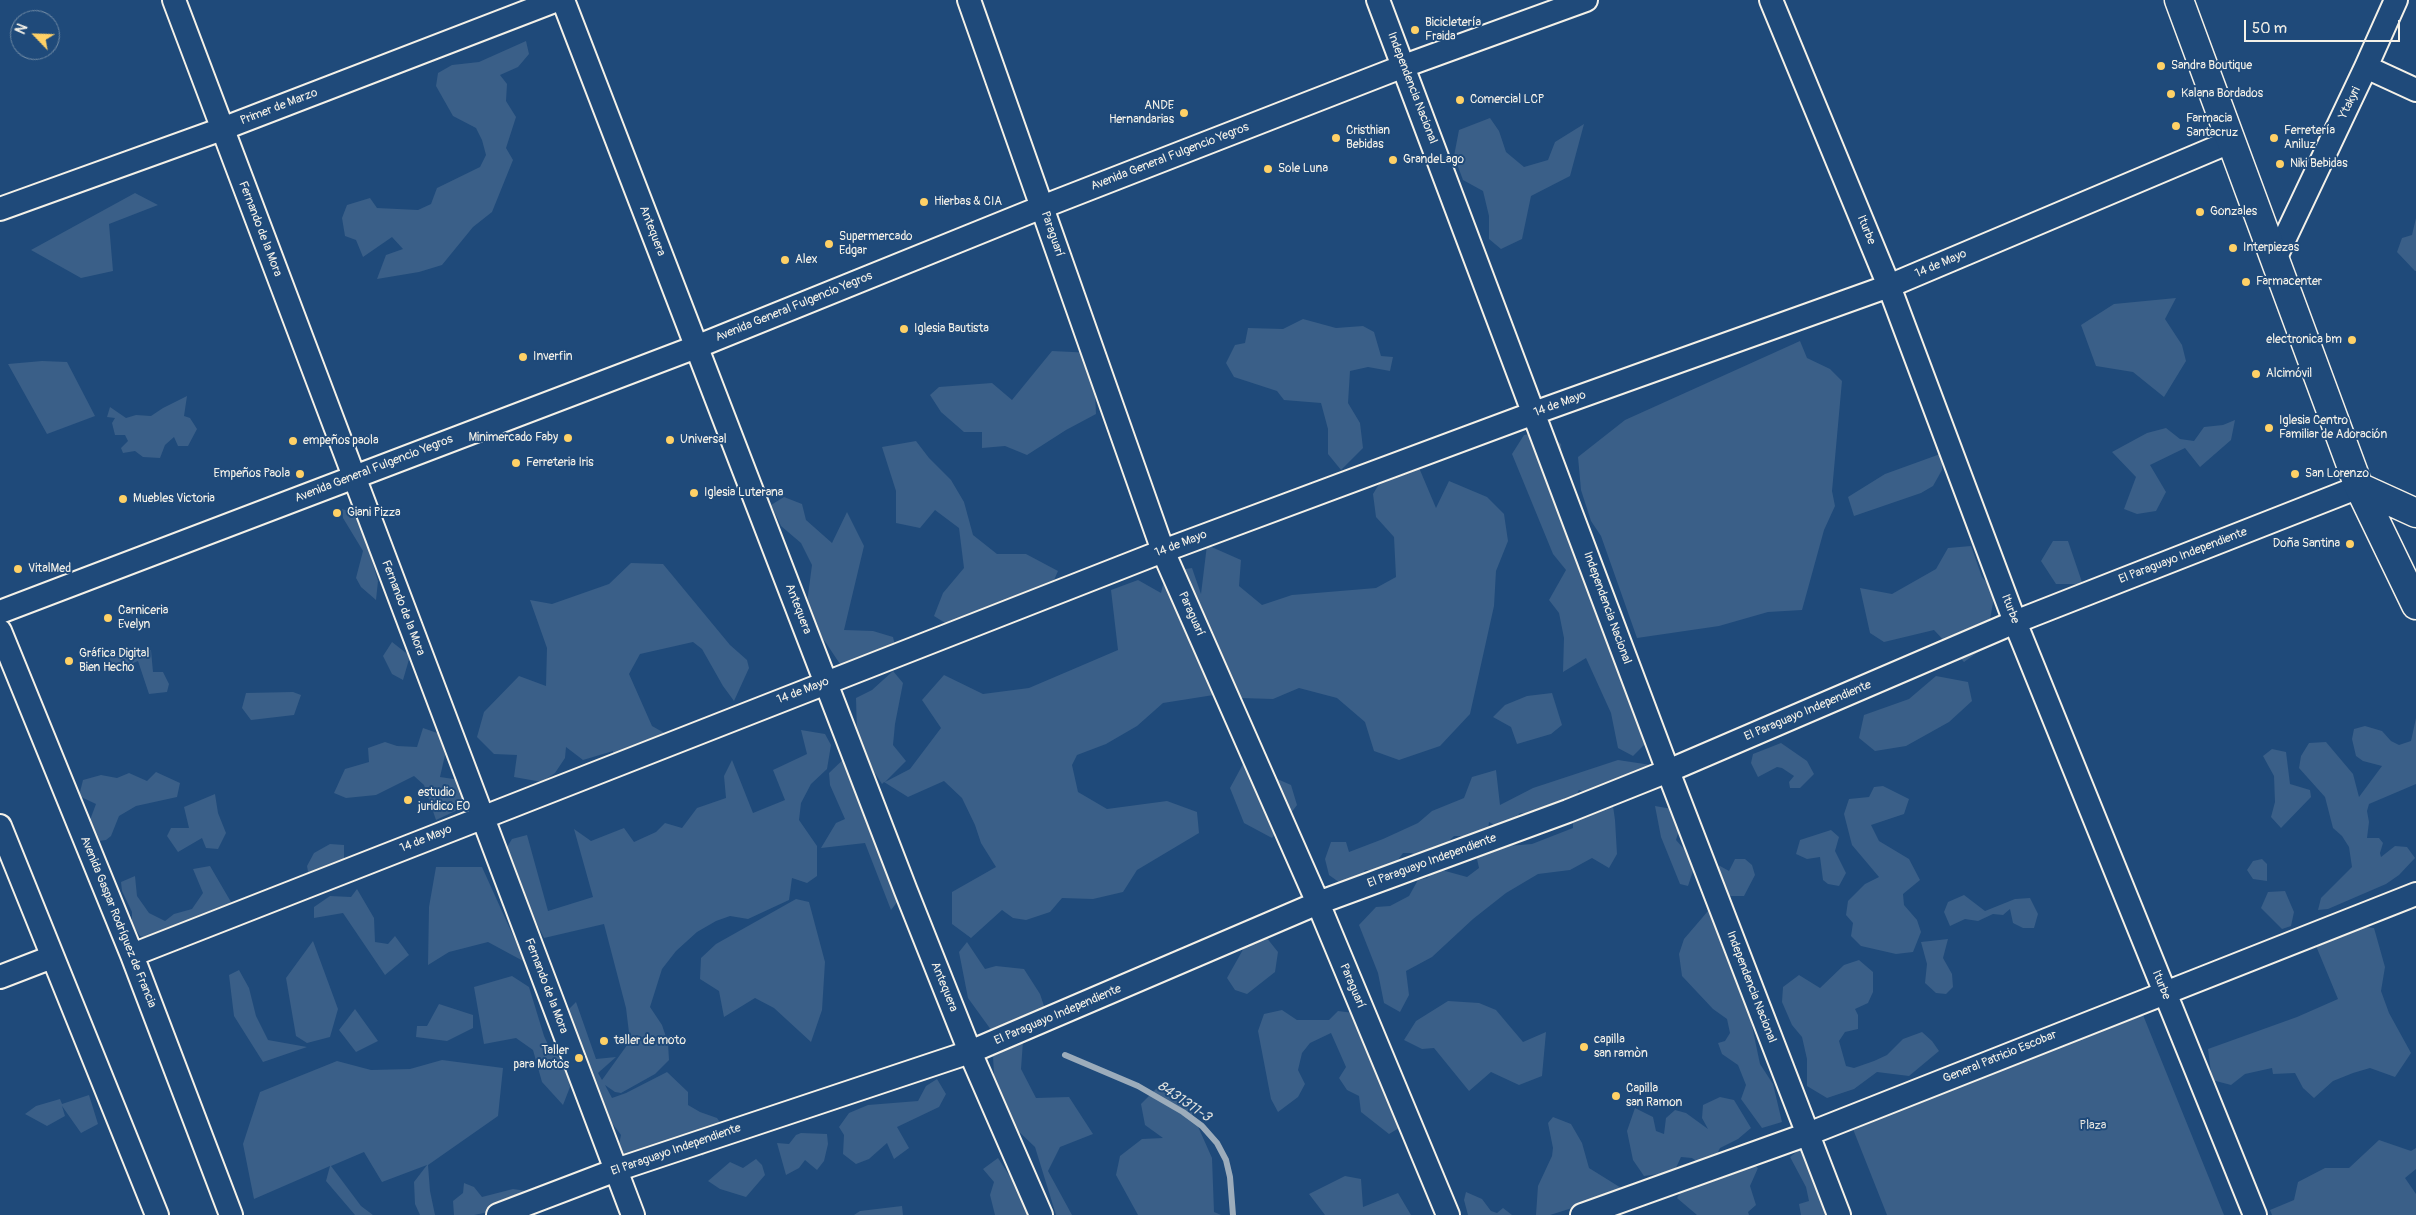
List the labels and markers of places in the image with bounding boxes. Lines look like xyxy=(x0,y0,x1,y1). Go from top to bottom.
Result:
place label: Bicicletería Fraida xyxy=(1425,16,1481,44)
marker: Bicicletería Fraida xyxy=(1409,24,1421,36)
place label: Sandra Boutique xyxy=(2171,59,2252,73)
marker: Sandra Boutique xyxy=(2155,60,2167,72)
place label: Kalana Bordados xyxy=(2181,87,2263,101)
marker: Kalana Bordados xyxy=(2165,88,2177,100)
place label: Comercial LCP xyxy=(1470,93,1544,107)
marker: Comercial LCP xyxy=(1454,94,1466,106)
place label: ANDE Hernandarias xyxy=(1109,99,1174,127)
marker: ANDE Hernandarias xyxy=(1178,107,1190,119)
place label: Farmacia Santacruz xyxy=(2186,112,2238,140)
marker: Farmacia Santacruz xyxy=(2170,120,2182,132)
place label: Cristhian Bebidas xyxy=(1346,124,1390,152)
place label: Ferretería Aniluz xyxy=(2284,124,2335,152)
marker: Cristhian Bebidas xyxy=(1330,132,1342,144)
marker: Ferretería Aniluz xyxy=(2268,132,2280,144)
place label: GrandeLago xyxy=(1403,153,1464,167)
marker: GrandeLago xyxy=(1387,154,1399,166)
place label: Niki Bebidas xyxy=(2290,157,2348,171)
marker: Niki Bebidas xyxy=(2274,158,2286,170)
place label: Sole Luna xyxy=(1278,162,1328,176)
marker: Sole Luna xyxy=(1262,163,1274,175)
place label: Hierbas & CIA xyxy=(934,195,1002,209)
marker: Hierbas & CIA xyxy=(918,196,930,208)
place label: Gonzales xyxy=(2210,205,2257,219)
marker: Gonzales xyxy=(2194,206,2206,218)
place label: Supermercado Edgar xyxy=(839,230,913,258)
marker: Supermercado Edgar xyxy=(823,238,835,250)
place label: Interpiezas xyxy=(2243,241,2299,255)
marker: Interpiezas xyxy=(2227,242,2239,254)
place label: Alex xyxy=(795,253,818,267)
marker: Alex xyxy=(779,254,791,266)
place label: Farmacenter xyxy=(2256,275,2322,289)
marker: Farmacenter xyxy=(2240,276,2252,288)
place label: Iglesia Bautista xyxy=(914,322,989,336)
marker: Iglesia Bautista xyxy=(898,323,910,335)
place label: electronica bm xyxy=(2266,333,2342,347)
marker: electronica bm xyxy=(2346,334,2358,346)
place label: Inverfin xyxy=(533,350,573,364)
marker: Inverfin xyxy=(517,351,529,363)
place label: Alcimóvil xyxy=(2266,367,2312,381)
marker: Alcimóvil xyxy=(2250,368,2262,380)
place label: Iglesia Centro Familiar de Adoración xyxy=(2279,414,2387,442)
marker: Iglesia Centro Familiar de Adoración xyxy=(2263,422,2275,434)
place label: Minimercado Faby xyxy=(468,431,558,445)
marker: Minimercado Faby xyxy=(562,432,574,444)
place label: Universal xyxy=(680,433,727,447)
place label: empeños paola xyxy=(303,434,378,448)
marker: Universal xyxy=(664,434,676,446)
marker: empeños paola xyxy=(287,435,299,447)
place label: Ferreteria Iris xyxy=(526,456,594,470)
marker: Ferreteria Iris xyxy=(510,457,522,469)
place label: Empeños Paola xyxy=(214,467,290,481)
place label: San Lorenzo xyxy=(2305,467,2369,481)
marker: Empeños Paola xyxy=(294,468,306,480)
marker: San Lorenzo xyxy=(2289,468,2301,480)
place label: Iglesia Luterana xyxy=(704,486,783,500)
marker: Iglesia Luterana xyxy=(688,487,700,499)
place label: Muebles Victoria xyxy=(133,492,215,506)
marker: Muebles Victoria xyxy=(117,493,129,505)
place label: Giani Pizza xyxy=(347,506,401,520)
marker: Giani Pizza xyxy=(331,507,343,519)
place label: Doña Santina xyxy=(2273,537,2340,551)
marker: Doña Santina xyxy=(2344,538,2356,550)
place label: VitalMed xyxy=(28,562,71,576)
marker: VitalMed xyxy=(12,563,24,575)
place label: Carniceria Evelyn xyxy=(118,604,168,632)
marker: Carniceria Evelyn xyxy=(102,612,114,624)
place label: Gráfica Digital Bien Hecho xyxy=(79,647,149,675)
marker: Gráfica Digital Bien Hecho xyxy=(63,655,75,667)
place label: estudio juridico EO xyxy=(418,786,470,814)
marker: estudio juridico EO xyxy=(402,794,414,806)
place label: capilla san ramòn xyxy=(1594,1033,1648,1061)
place label: taller de moto xyxy=(614,1034,686,1048)
marker: taller de moto xyxy=(598,1035,610,1047)
marker: capilla san ramòn xyxy=(1578,1041,1590,1053)
place label: Taller para Motos xyxy=(514,1044,569,1072)
marker: Taller para Motos xyxy=(573,1052,585,1064)
place label: Capilla san Ramon xyxy=(1626,1082,1682,1110)
marker: Capilla san Ramon xyxy=(1610,1090,1622,1102)

